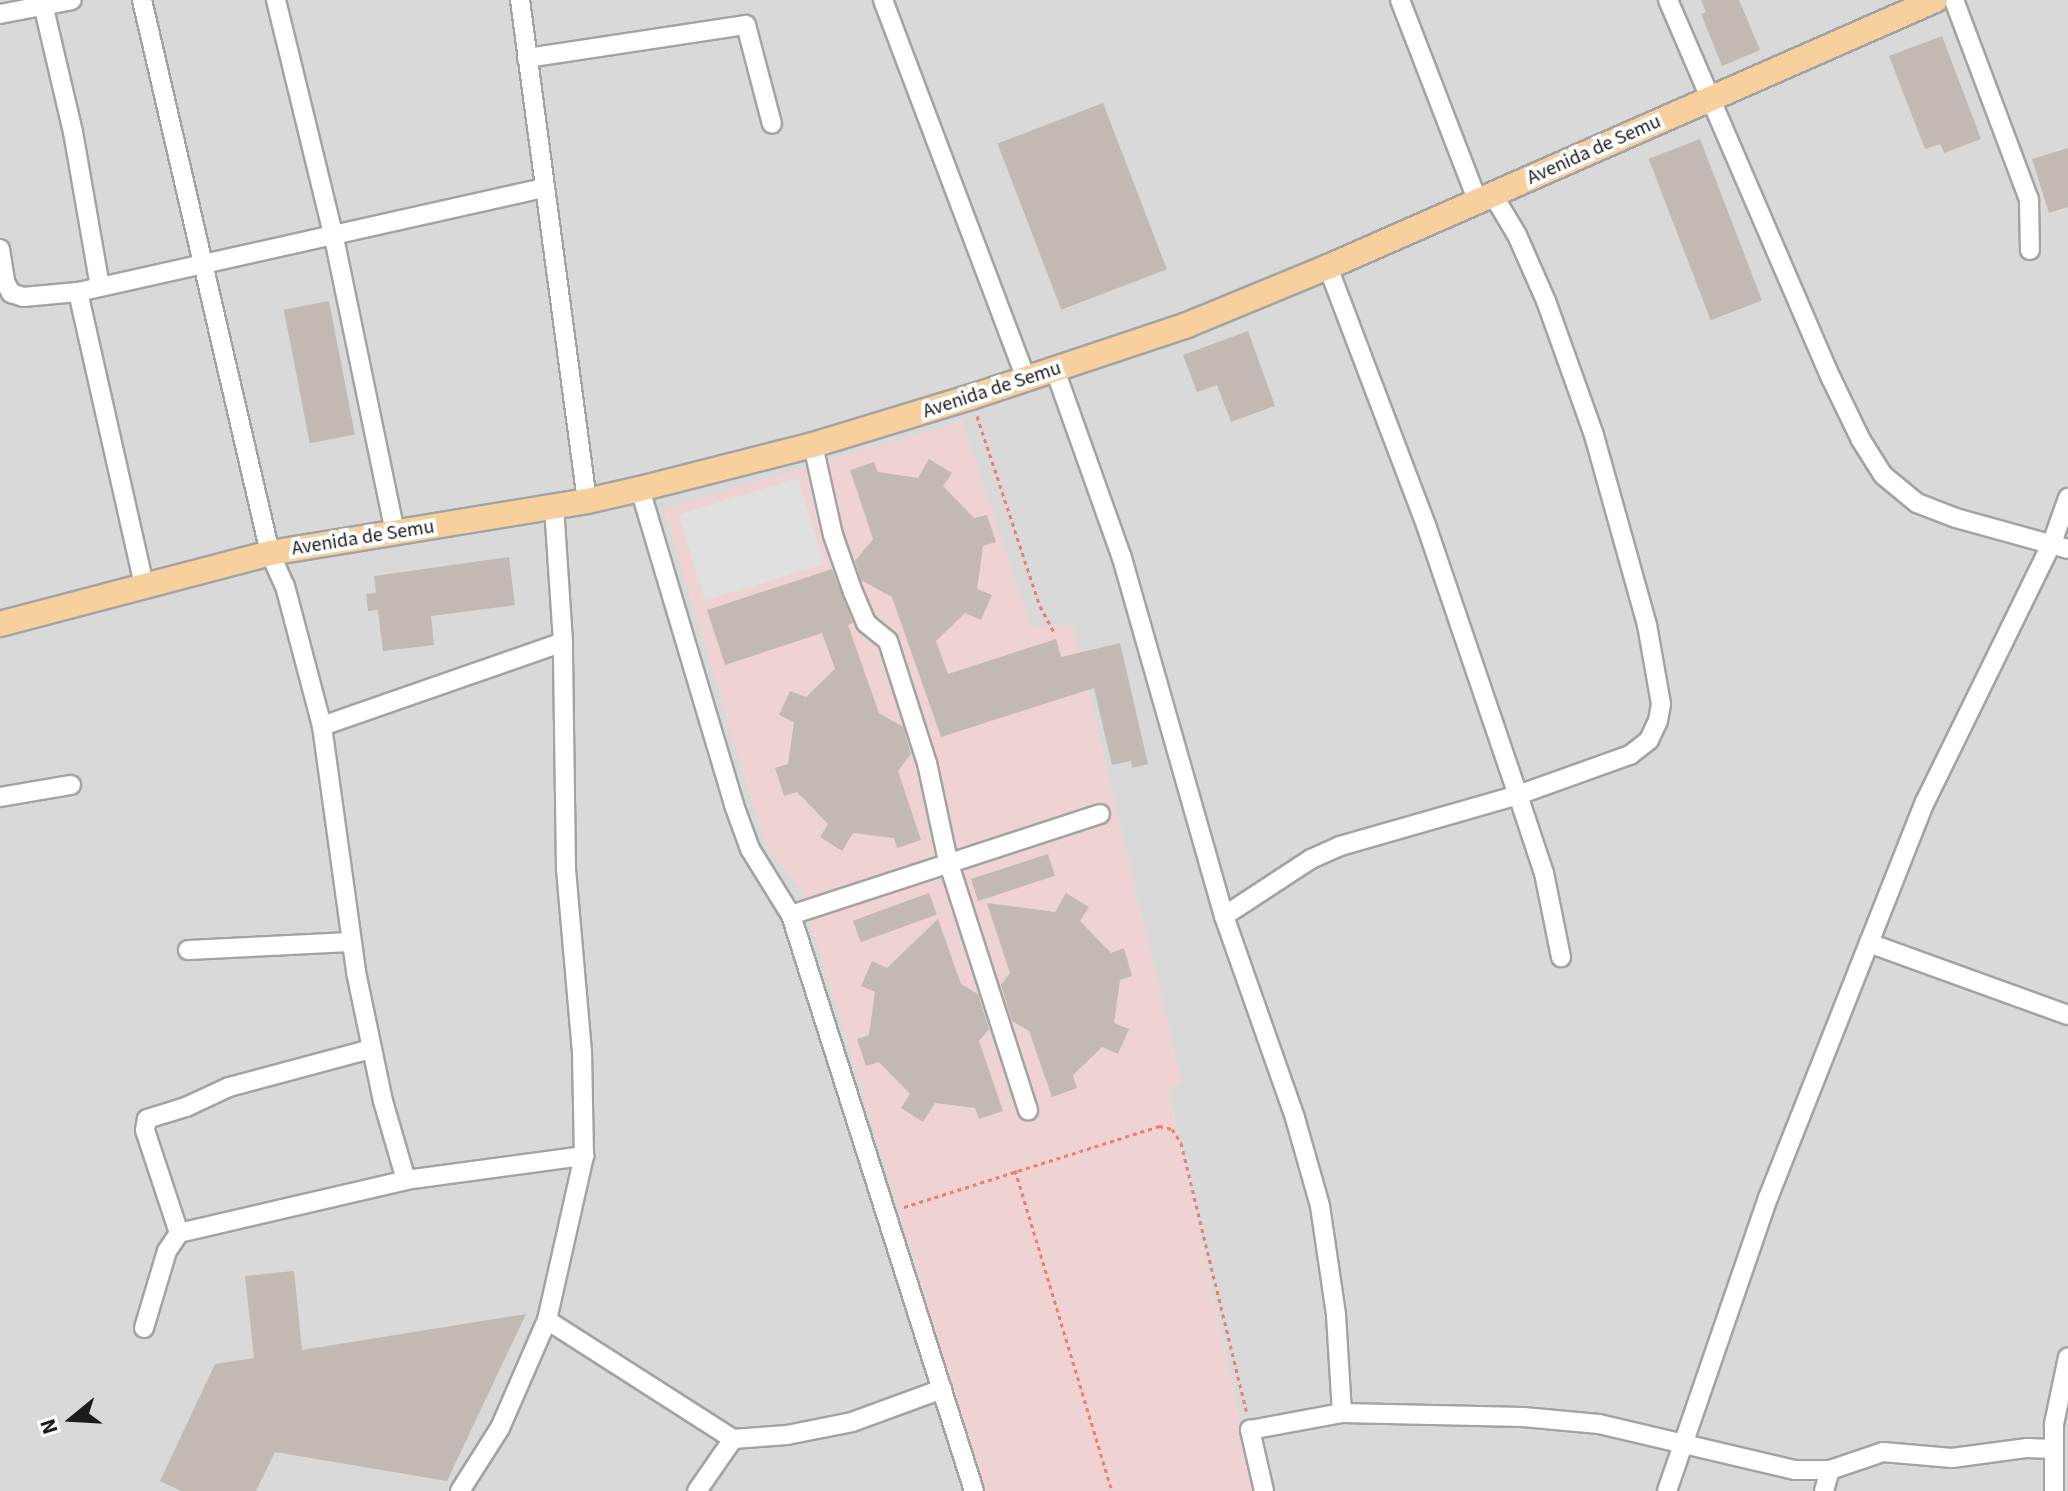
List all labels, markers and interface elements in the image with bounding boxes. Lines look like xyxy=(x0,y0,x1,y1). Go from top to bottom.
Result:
street label: Avenida de Semu xyxy=(1523,110,1665,190)
street label: Avenida de Semu xyxy=(920,356,1064,424)
street label: Avenida de Semu xyxy=(290,515,436,561)
north arrow xyxy=(32,1379,112,1459)
text: N xyxy=(32,1415,67,1438)

